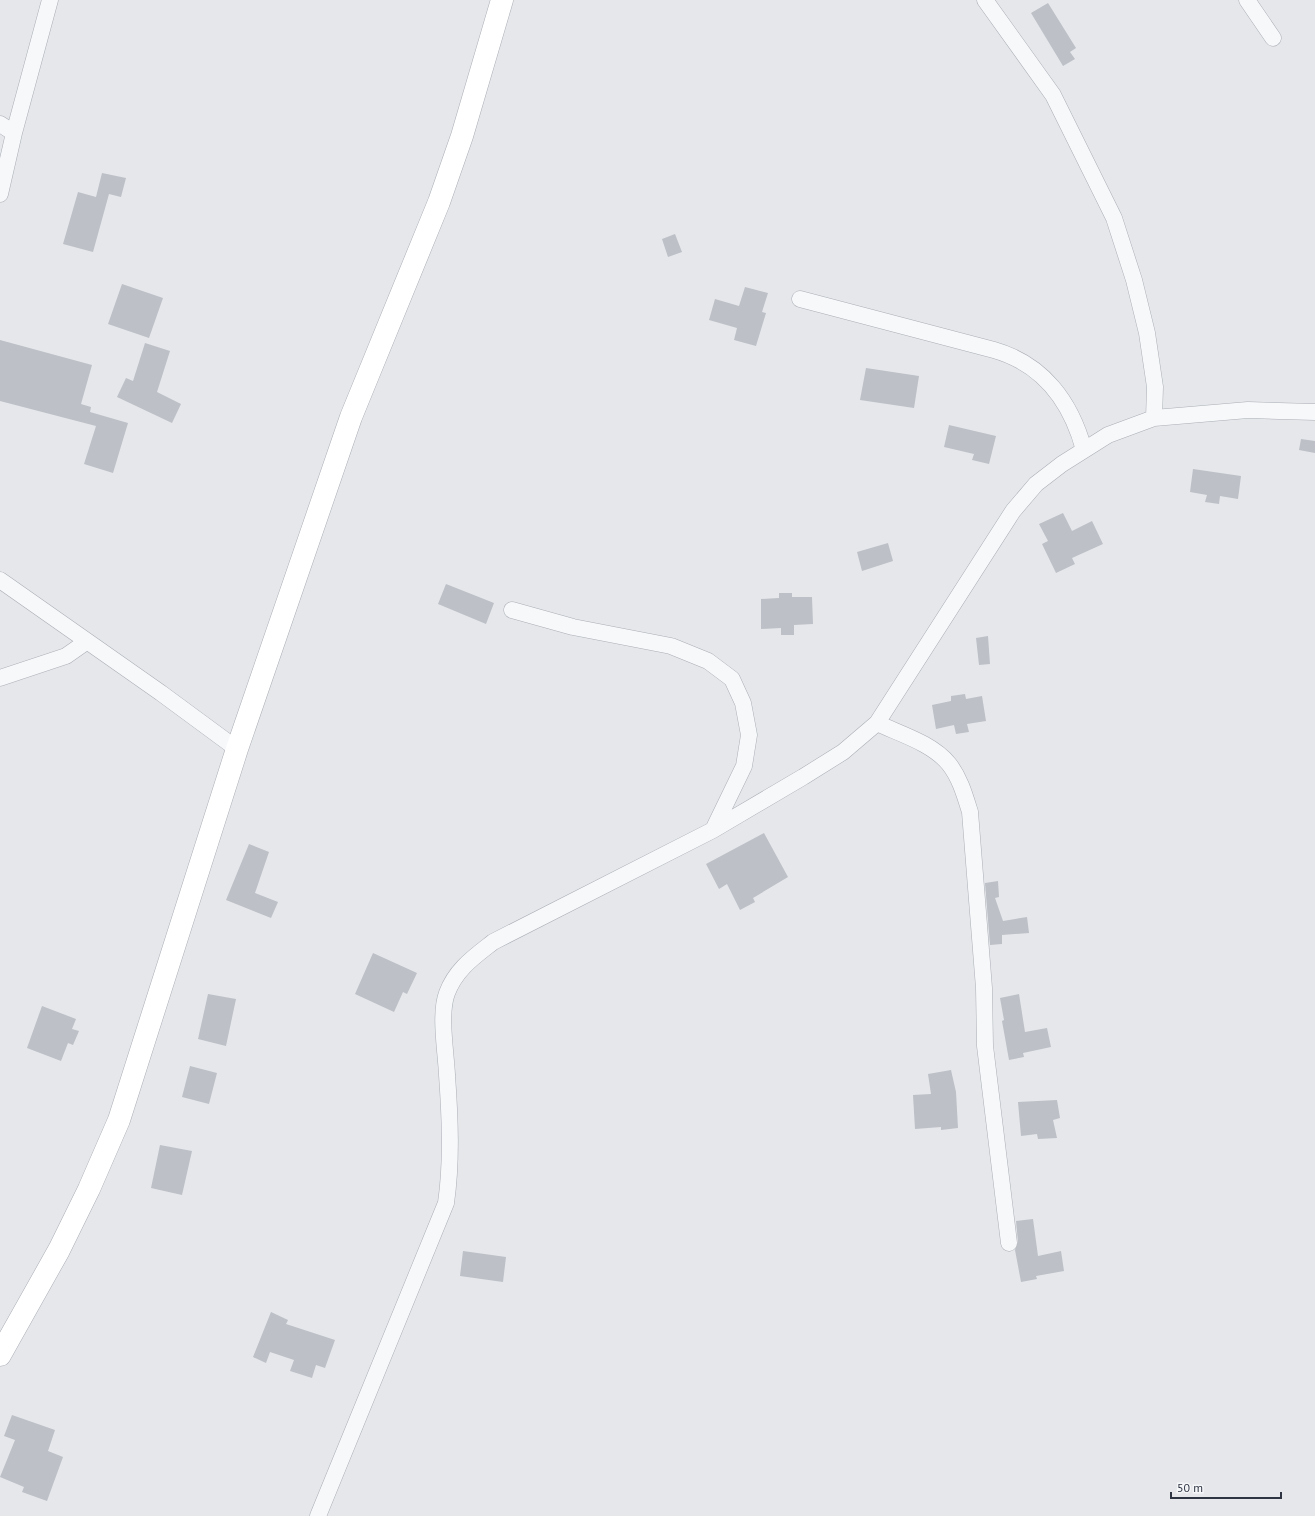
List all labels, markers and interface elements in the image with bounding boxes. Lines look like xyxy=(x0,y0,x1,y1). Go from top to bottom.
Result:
scale bar xyxy=(1171,1474,1281,1500)
text: 50 m xyxy=(1177,1480,1203,1495)

